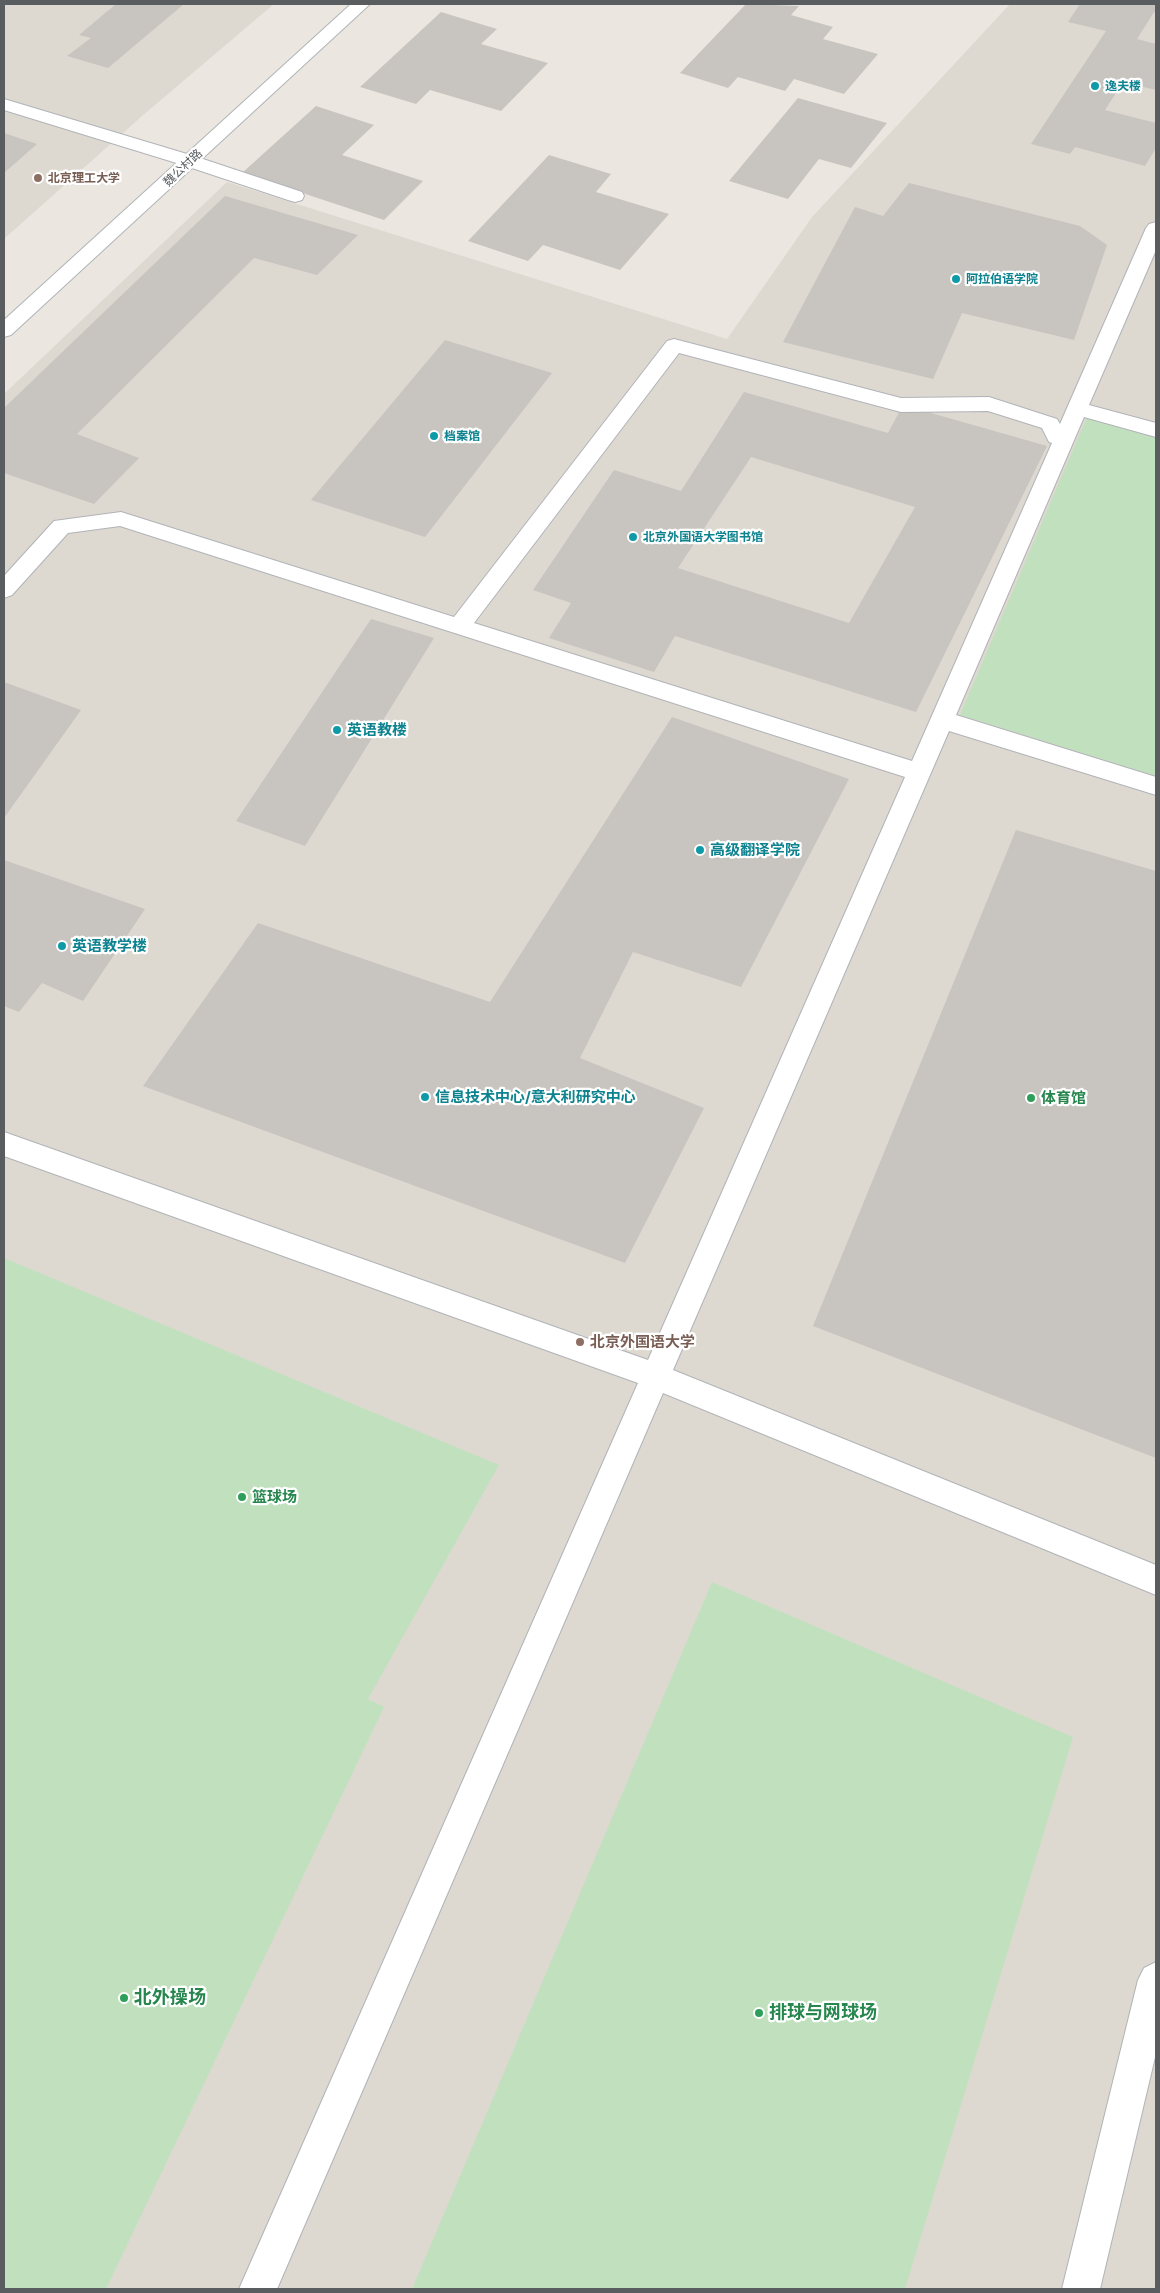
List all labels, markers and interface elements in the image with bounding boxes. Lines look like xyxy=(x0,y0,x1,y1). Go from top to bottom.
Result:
place label: 逸夫楼 xyxy=(1105,79,1141,93)
marker: 逸夫楼 xyxy=(1089,80,1101,92)
street label: 魏公村路 xyxy=(161,146,205,190)
place label: 北京理工大学 xyxy=(48,171,120,185)
marker: 北京理工大学 xyxy=(32,172,44,184)
place label: 阿拉伯语学院 xyxy=(966,272,1038,286)
marker: 阿拉伯语学院 xyxy=(950,273,962,285)
place label: 档案馆 xyxy=(444,429,480,443)
marker: 档案馆 xyxy=(428,430,440,442)
place label: 北京外国语大学图书馆 xyxy=(643,530,763,544)
marker: 北京外国语大学图书馆 xyxy=(627,531,639,543)
place label: 英语教楼 xyxy=(347,721,407,739)
marker: 英语教楼 xyxy=(331,724,343,736)
place label: 高级翻译学院 xyxy=(710,841,800,859)
marker: 高级翻译学院 xyxy=(694,844,706,856)
place label: 英语教学楼 xyxy=(72,937,147,955)
marker: 英语教学楼 xyxy=(56,940,68,952)
place label: 信息技术中心/意大利研究中心 xyxy=(435,1088,636,1106)
place label: 体育馆 xyxy=(1041,1089,1086,1107)
marker: 信息技术中心/意大利研究中心 xyxy=(419,1091,431,1103)
marker: 体育馆 xyxy=(1025,1092,1037,1104)
place label: 北京外国语大学 xyxy=(590,1333,695,1351)
marker: 北京外国语大学 xyxy=(574,1336,586,1348)
place label: 篮球场 xyxy=(252,1488,297,1506)
marker: 篮球场 xyxy=(236,1491,248,1503)
place label: 北外操场 xyxy=(134,1987,206,2009)
marker: 北外操场 xyxy=(118,1992,130,2004)
place label: 排球与网球场 xyxy=(769,2002,877,2024)
marker: 排球与网球场 xyxy=(753,2007,765,2019)

